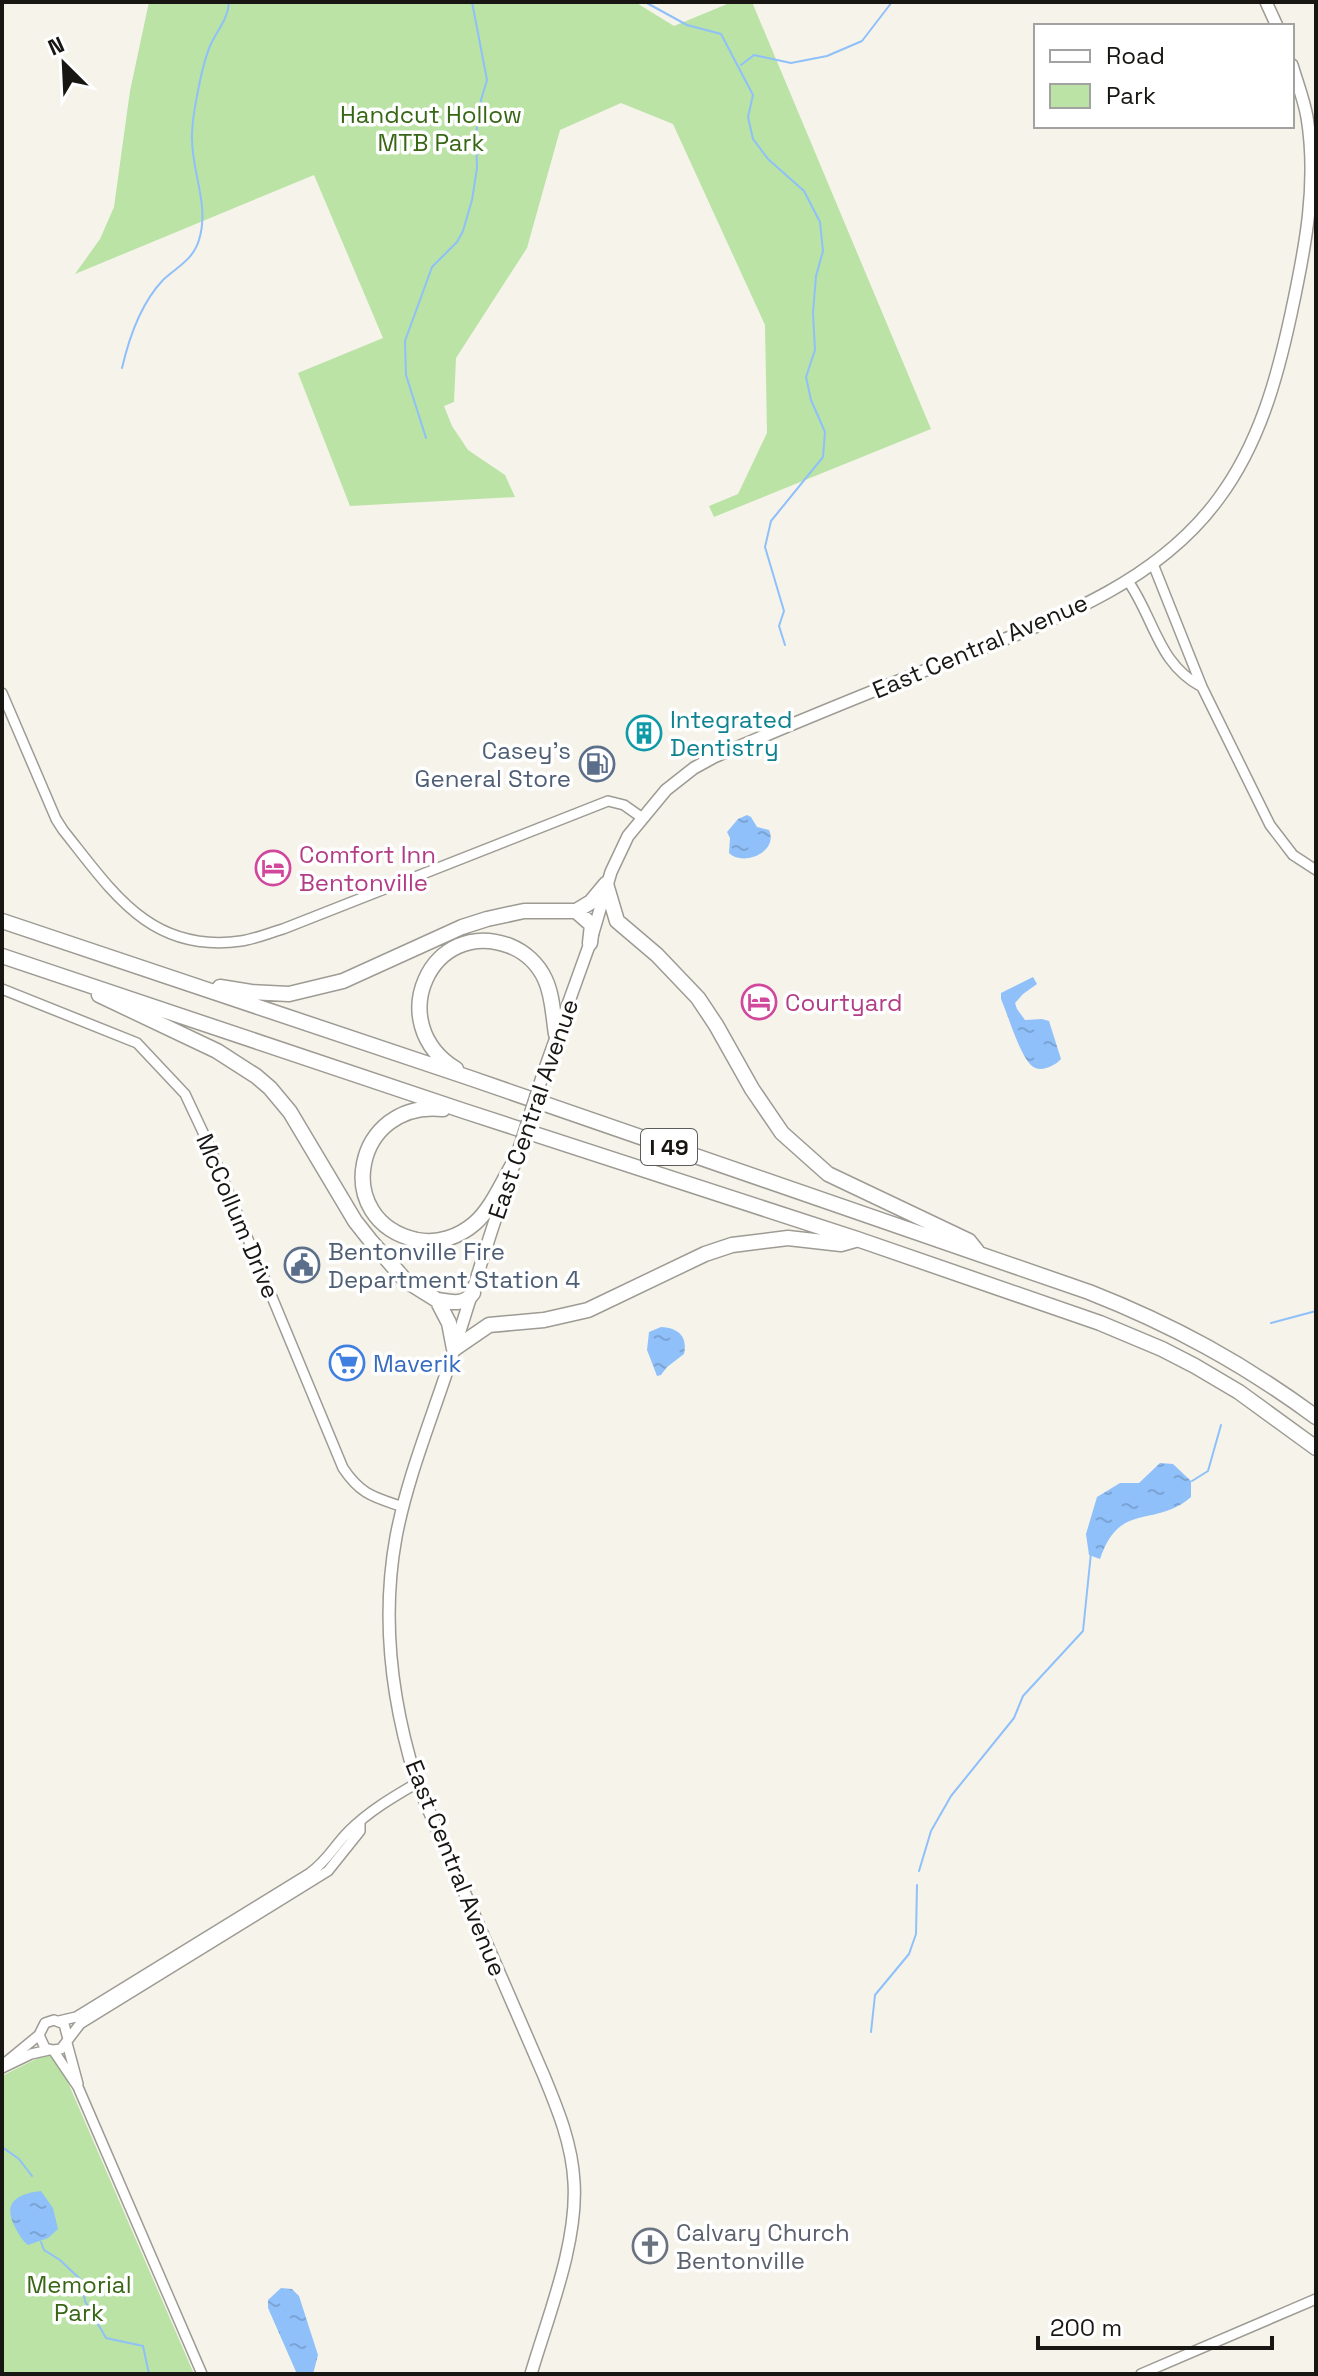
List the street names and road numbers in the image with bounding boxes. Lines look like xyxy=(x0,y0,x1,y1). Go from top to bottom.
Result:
street label: East Central Avenue xyxy=(868,587,1092,705)
street label: East Central Avenue xyxy=(481,995,585,1223)
street label: McCollum Drive xyxy=(189,1129,287,1303)
road number: I 49 xyxy=(641,1129,697,1165)
street label: East Central Avenue xyxy=(398,1755,514,1981)

